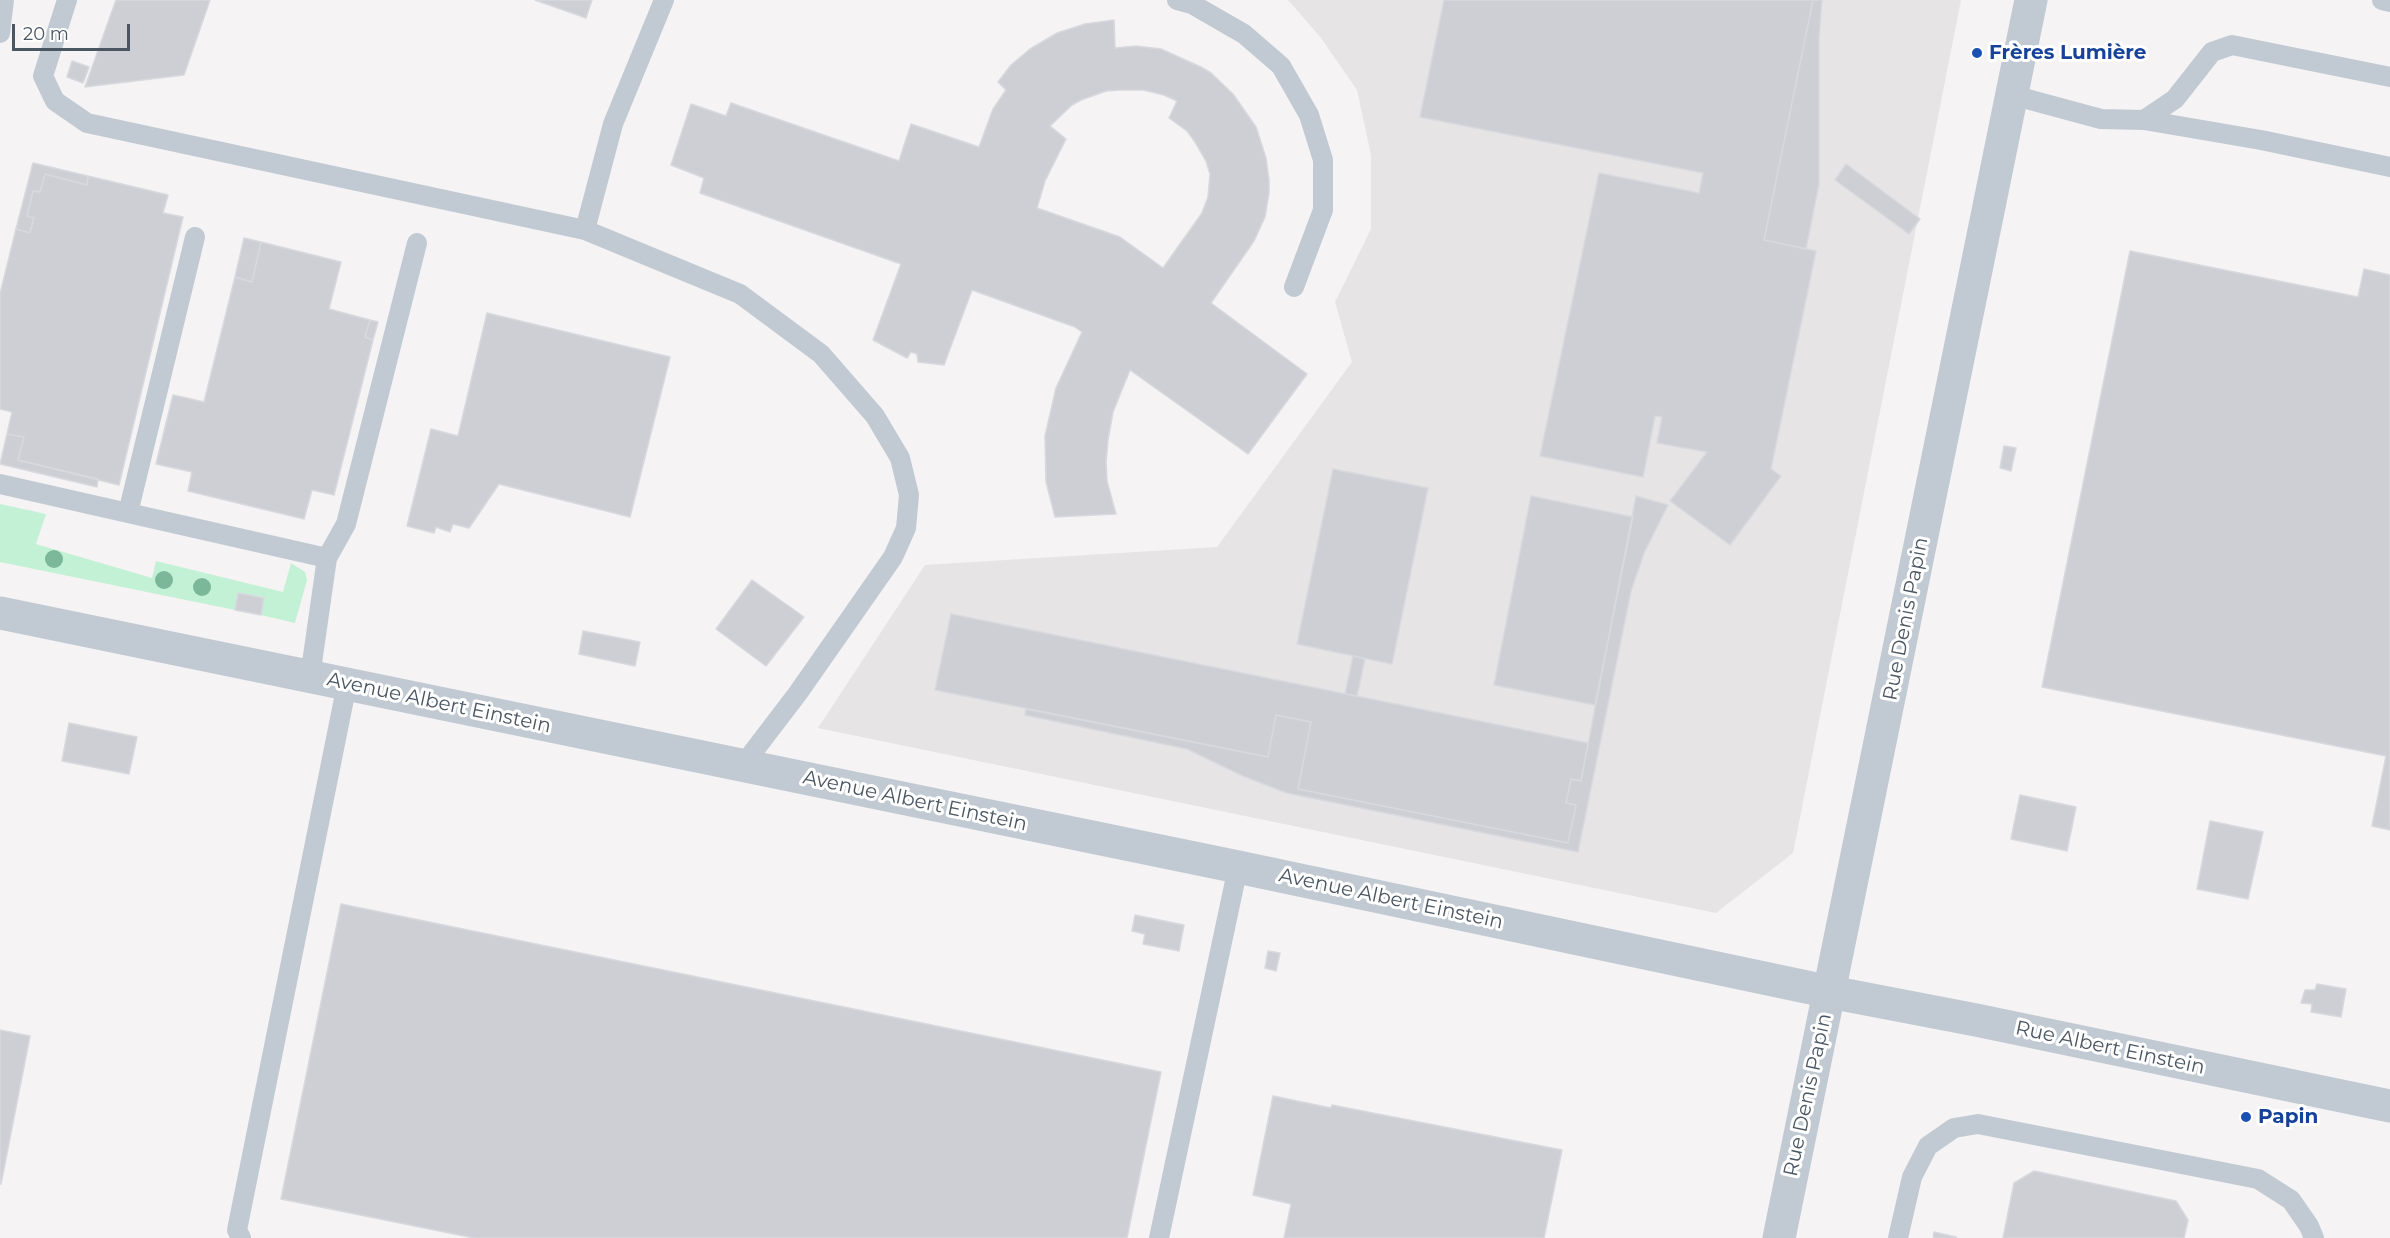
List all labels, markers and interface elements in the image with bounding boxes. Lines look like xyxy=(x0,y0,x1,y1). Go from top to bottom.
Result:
scale bar xyxy=(15,12,134,50)
text: 20 m xyxy=(23,23,69,45)
place label: Frères Lumière xyxy=(1989,41,2146,65)
marker: Frères Lumière xyxy=(1970,46,1984,60)
street label: Rue Denis Papin xyxy=(1878,535,1934,703)
street label: Avenue Albert Einstein xyxy=(325,668,553,738)
street label: Avenue Albert Einstein xyxy=(801,766,1029,836)
street label: Avenue Albert Einstein xyxy=(1277,864,1505,934)
street label: Rue Denis Papin xyxy=(1779,1011,1837,1179)
street label: Rue Albert Einstein xyxy=(2013,1016,2207,1080)
place label: Papin xyxy=(2258,1105,2318,1129)
marker: Papin xyxy=(2239,1110,2253,1124)

